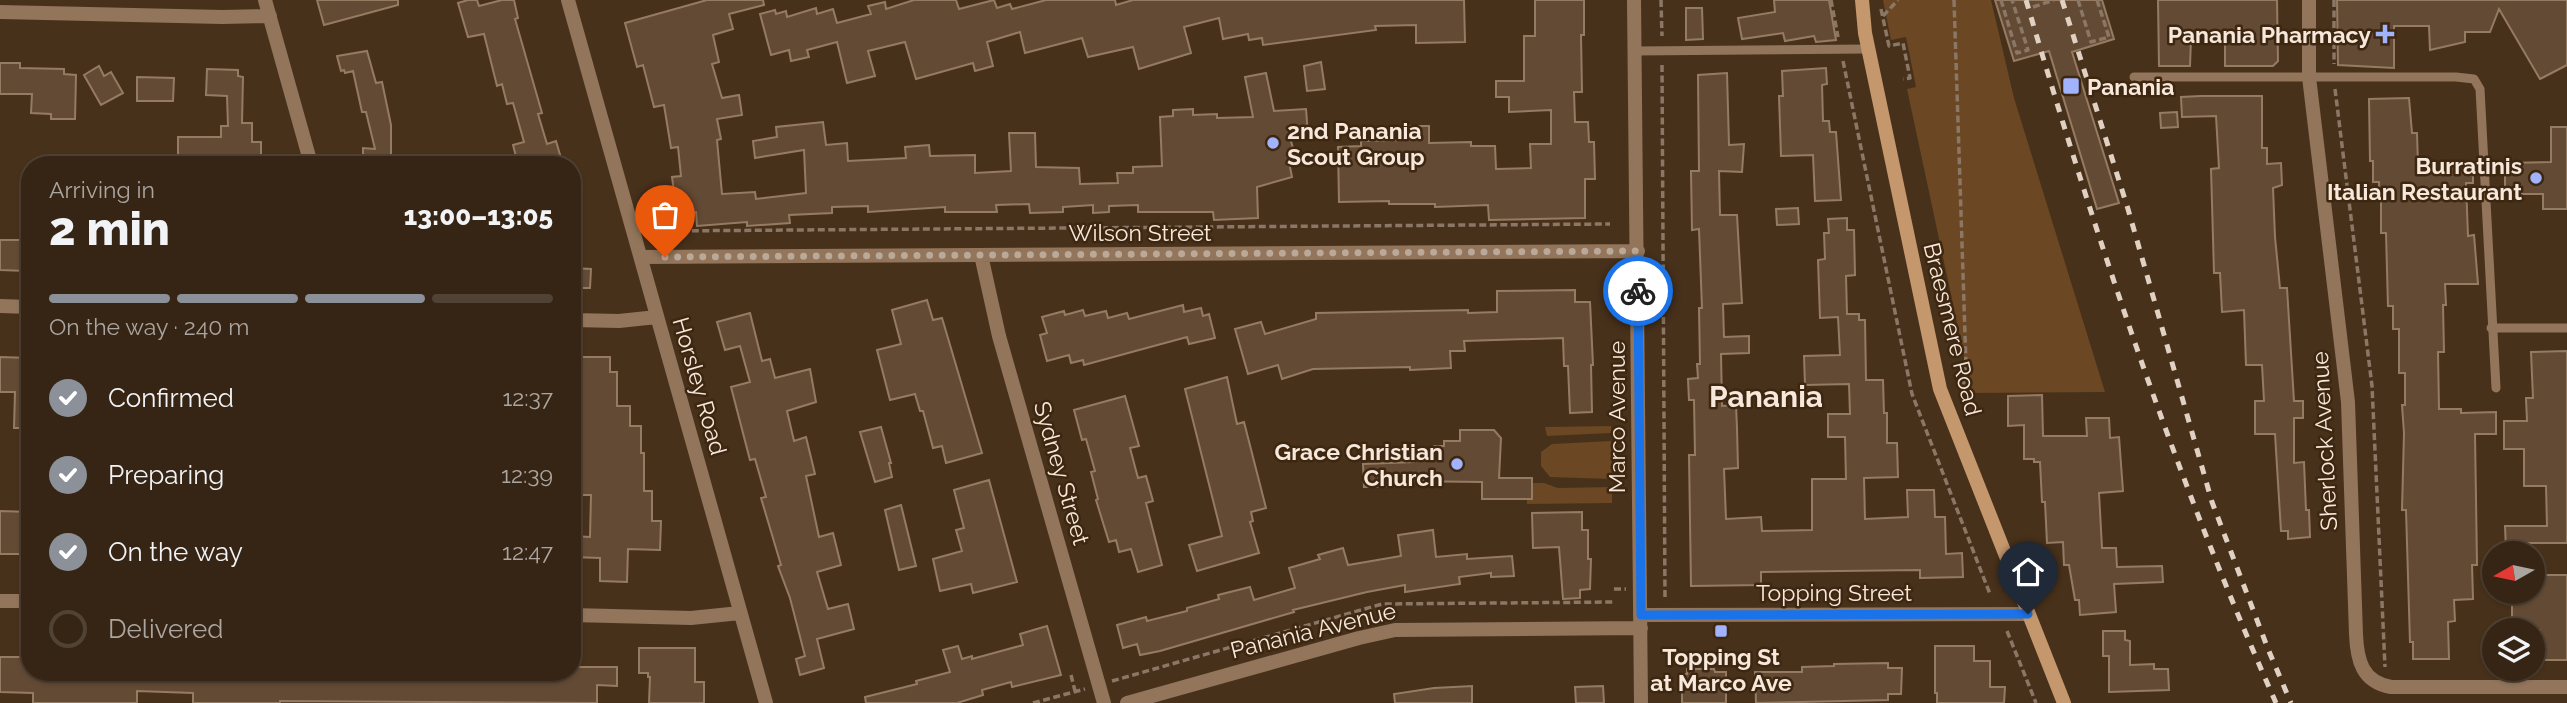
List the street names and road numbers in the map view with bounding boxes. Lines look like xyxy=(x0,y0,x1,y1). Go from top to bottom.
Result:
street label: Wilson Street xyxy=(1068,219,1212,246)
street label: Braesmere Road xyxy=(1918,240,1988,418)
street label: Horsley Road xyxy=(667,314,733,458)
street label: Marco Avenue xyxy=(1603,341,1630,493)
street label: Sherlock Avenue xyxy=(2306,351,2342,531)
street label: Sydney Street xyxy=(1029,398,1095,548)
street label: Topping Street xyxy=(1756,579,1912,606)
street label: Panania Avenue xyxy=(1228,596,1398,664)

